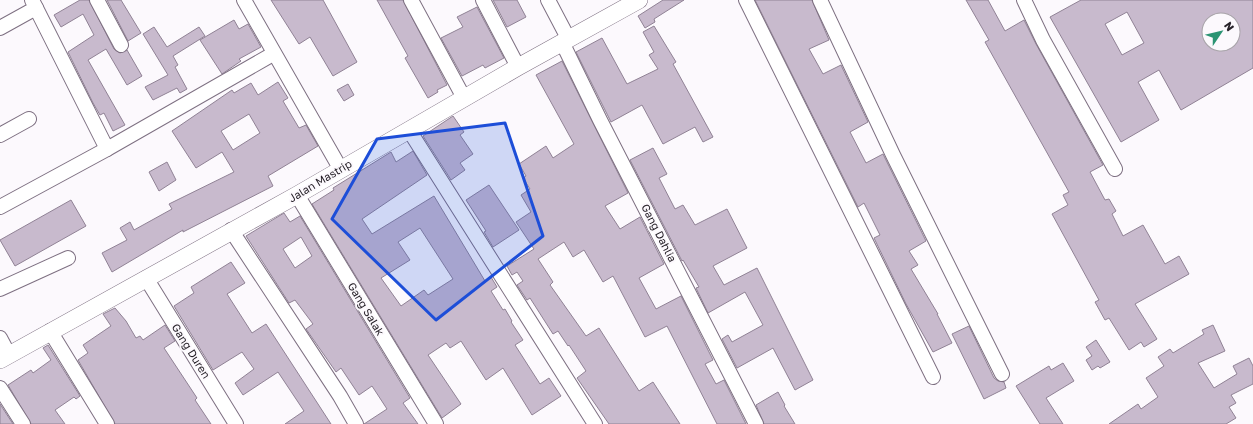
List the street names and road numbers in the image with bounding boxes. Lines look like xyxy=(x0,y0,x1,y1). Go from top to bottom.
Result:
street label: Jalan Mastrip xyxy=(286,156,354,205)
street label: Gang Dahlia xyxy=(639,201,680,264)
street label: Gang Salak xyxy=(346,280,387,338)
street label: Gang Duren xyxy=(170,321,213,380)

